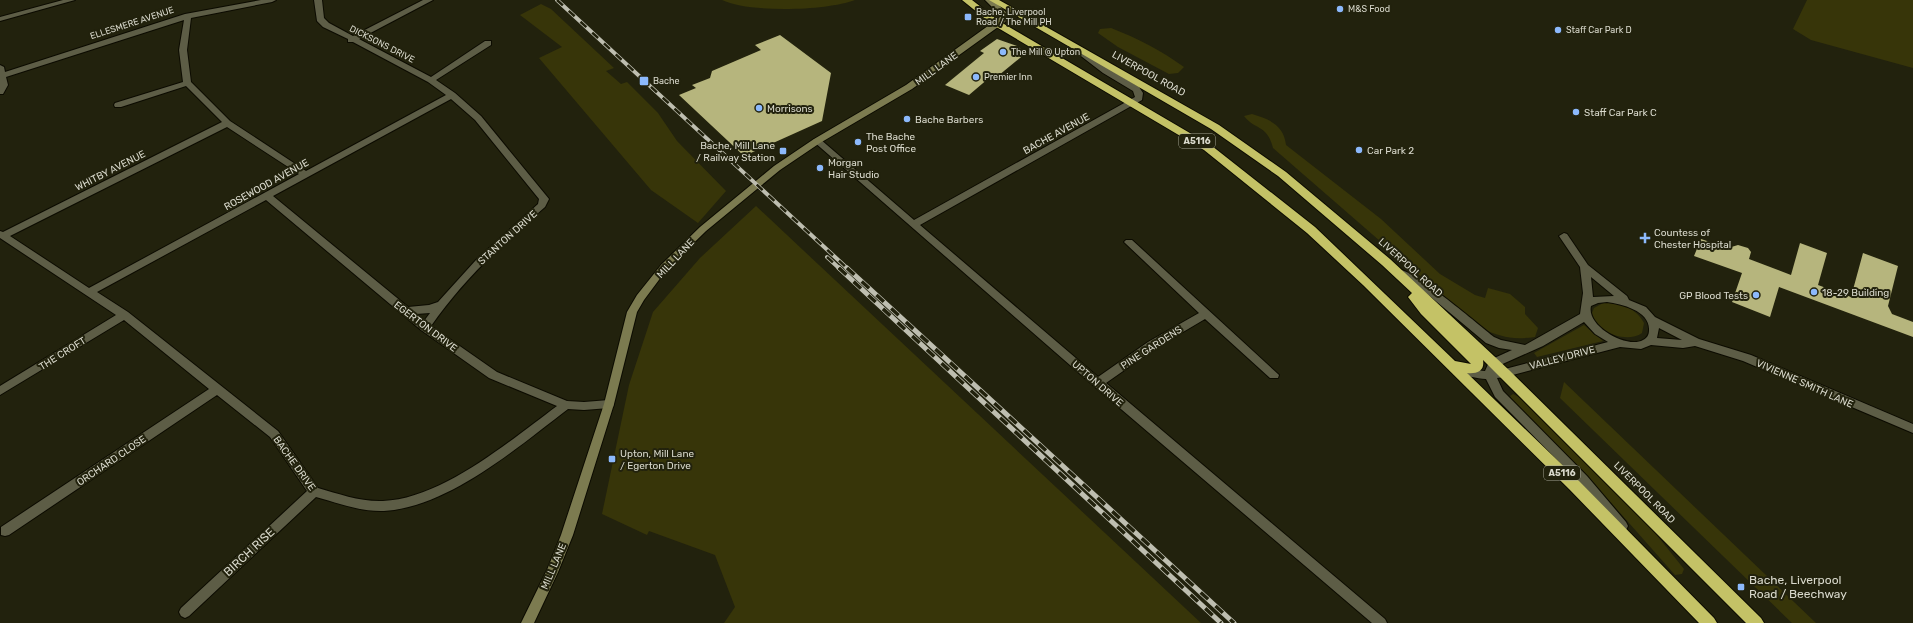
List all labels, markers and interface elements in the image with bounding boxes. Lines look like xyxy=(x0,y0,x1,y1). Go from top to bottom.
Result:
marker: M&S Food xyxy=(1335,4,1345,14)
place label: M&S Food xyxy=(1348,4,1390,14)
street label: ELLESMERE AVENUE xyxy=(89,5,175,41)
place label: Bache, Liverpool Road / The Mill PH xyxy=(976,7,1052,27)
marker: Bache, Liverpool Road / The Mill PH xyxy=(963,12,973,22)
street label: DICKSONS DRIVE xyxy=(348,23,416,65)
marker: Staff Car Park D xyxy=(1553,25,1563,35)
place label: Staff Car Park D xyxy=(1566,25,1632,35)
marker: The Mill @ Upton xyxy=(998,47,1008,57)
place label: The Mill @ Upton xyxy=(1011,47,1080,57)
street label: MILL LANE xyxy=(913,49,960,88)
street label: LIVERPOOL ROAD xyxy=(1110,49,1187,99)
marker: Premier Inn xyxy=(971,72,981,82)
place label: Premier Inn xyxy=(984,72,1032,82)
marker: Bache xyxy=(638,75,650,87)
place label: Bache xyxy=(653,76,679,86)
marker: Morrisons xyxy=(754,103,764,113)
place label: Morrisons xyxy=(767,103,813,115)
marker: Staff Car Park C xyxy=(1571,107,1581,117)
place label: Staff Car Park C xyxy=(1584,107,1657,119)
street label: BACHE AVENUE xyxy=(1021,111,1092,157)
marker: Bache Barbers xyxy=(902,114,912,124)
place label: Bache Barbers xyxy=(915,114,983,126)
place label: The Bache Post Office xyxy=(866,131,916,155)
road number: A5116 xyxy=(1179,134,1215,148)
marker: The Bache Post Office xyxy=(853,137,863,147)
place label: Bache, Mill Lane / Railway Station xyxy=(696,140,775,164)
marker: Car Park 2 xyxy=(1354,145,1364,155)
place label: Car Park 2 xyxy=(1367,145,1414,157)
marker: Bache, Mill Lane / Railway Station xyxy=(778,146,788,156)
street label: WHITBY AVENUE xyxy=(73,148,148,194)
street label: ROSEWOOD AVENUE xyxy=(222,157,311,213)
place label: Morgan Hair Studio xyxy=(828,157,880,181)
marker: Morgan Hair Studio xyxy=(815,163,825,173)
street label: STANTON DRIVE xyxy=(476,208,540,267)
place label: Countess of Chester Hospital xyxy=(1654,227,1731,251)
marker: Countess of Chester Hospital xyxy=(1639,232,1651,244)
street label: LIVERPOOL ROAD xyxy=(1376,236,1445,300)
street label: MILL LANE xyxy=(654,237,697,281)
marker: 18-29 Building xyxy=(1809,287,1819,297)
place label: 18-29 Building xyxy=(1822,287,1889,299)
place label: GP Blood Tests xyxy=(1679,290,1748,302)
marker: GP Blood Tests xyxy=(1751,290,1761,300)
street label: EGERTON DRIVE xyxy=(391,299,459,354)
street label: PINE GARDENS xyxy=(1119,324,1184,372)
street label: THE CROFT xyxy=(37,335,88,373)
street label: VALLEY DRIVE xyxy=(1528,343,1596,372)
street label: VIVIENNE SMITH LANE xyxy=(1754,357,1855,411)
street label: UPTON DRIVE xyxy=(1069,358,1125,409)
street label: ORCHARD CLOSE xyxy=(75,433,148,488)
street label: BACHE DRIVE xyxy=(270,434,318,493)
place label: Upton, Mill Lane / Egerton Drive xyxy=(620,448,694,472)
marker: Upton, Mill Lane / Egerton Drive xyxy=(607,454,617,464)
street label: LIVERPOOL ROAD xyxy=(1611,459,1678,526)
road number: A5116 xyxy=(1544,466,1580,480)
street label: BIRCH RISE xyxy=(221,525,277,579)
street label: MILL LANE xyxy=(539,541,569,592)
place label: Bache, Liverpool Road / Beechway xyxy=(1749,573,1847,601)
marker: Bache, Liverpool Road / Beechway xyxy=(1736,582,1746,592)

